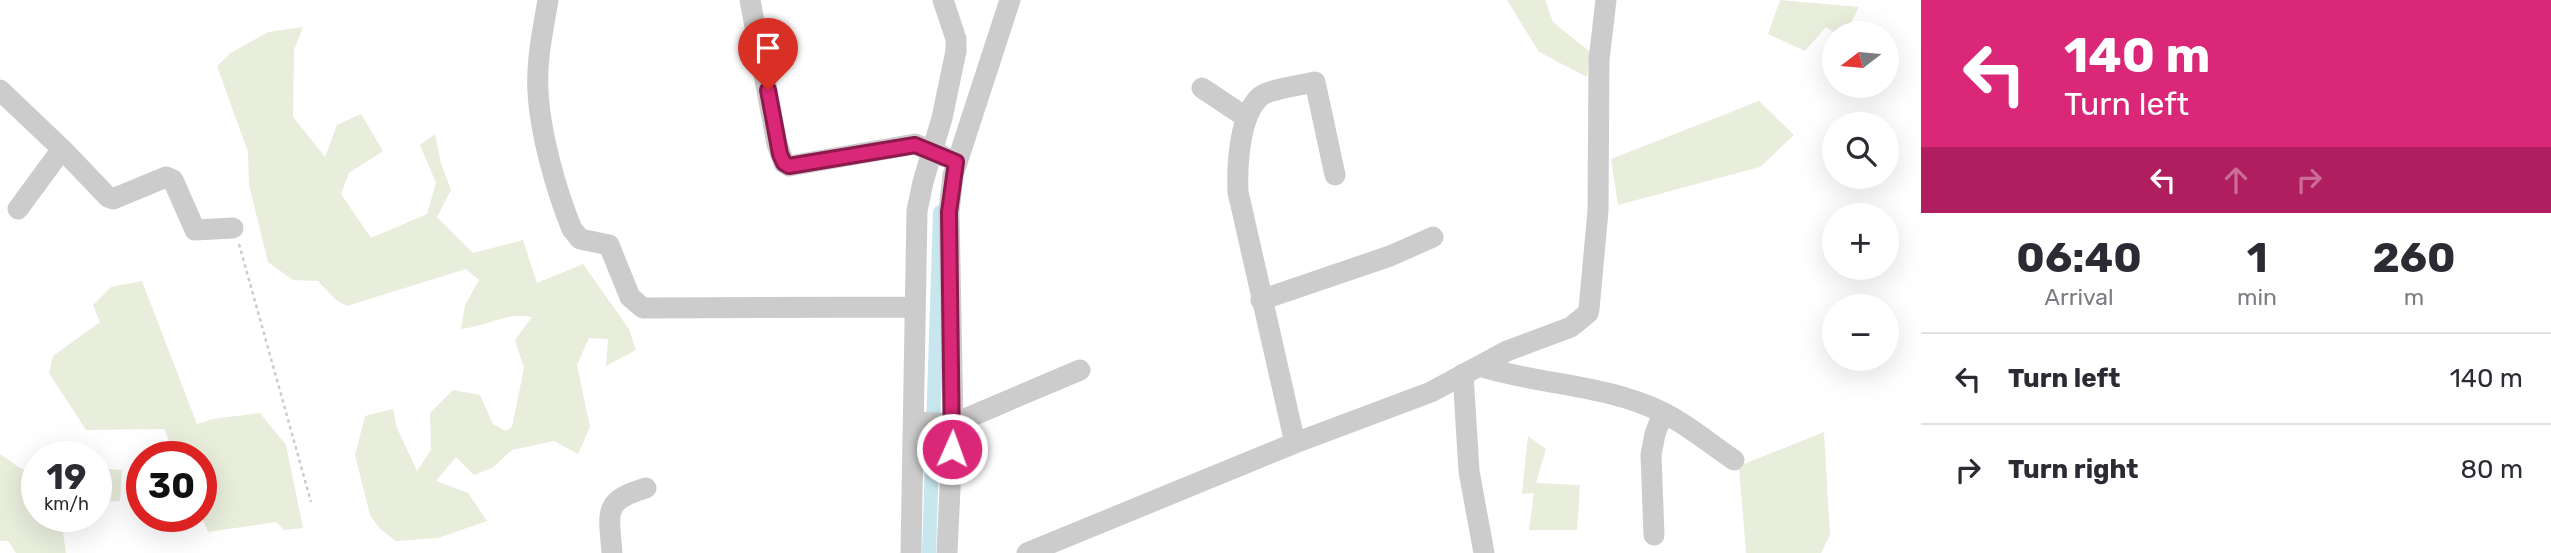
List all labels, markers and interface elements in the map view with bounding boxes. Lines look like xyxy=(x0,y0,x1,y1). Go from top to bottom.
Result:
pin xyxy=(738,18,798,90)
north arrow xyxy=(1822,21,1899,98)
map controls xyxy=(1822,21,1899,371)
text: 140 m xyxy=(2064,26,2210,84)
icon: left xyxy=(1949,28,2040,119)
icon: arrive xyxy=(749,29,787,67)
text: Turn left xyxy=(2064,85,2189,123)
button: search xyxy=(1822,112,1899,189)
icon: left xyxy=(2144,161,2182,199)
icon: ahead xyxy=(2217,161,2255,199)
icon: right xyxy=(2290,161,2328,199)
button: + xyxy=(1822,203,1899,280)
text: 06:40 xyxy=(2016,233,2142,283)
text: 1 xyxy=(2247,233,2268,283)
text: 260 xyxy=(2372,233,2456,283)
text: Arrival xyxy=(2045,283,2114,311)
text: min xyxy=(2237,283,2277,311)
text: m xyxy=(2404,283,2424,311)
button: − xyxy=(1822,294,1899,371)
icon: left xyxy=(1949,360,1987,398)
text: Turn left xyxy=(2008,363,2120,394)
text: 140 m xyxy=(2450,363,2523,394)
position arrow xyxy=(915,412,989,486)
speed limit sign: 30 xyxy=(126,441,217,532)
icon: right xyxy=(1949,451,1987,489)
text: Turn right xyxy=(2008,454,2138,485)
text: 80 m xyxy=(2460,454,2523,485)
text: 19 xyxy=(47,456,86,498)
text: km/h xyxy=(44,493,89,515)

